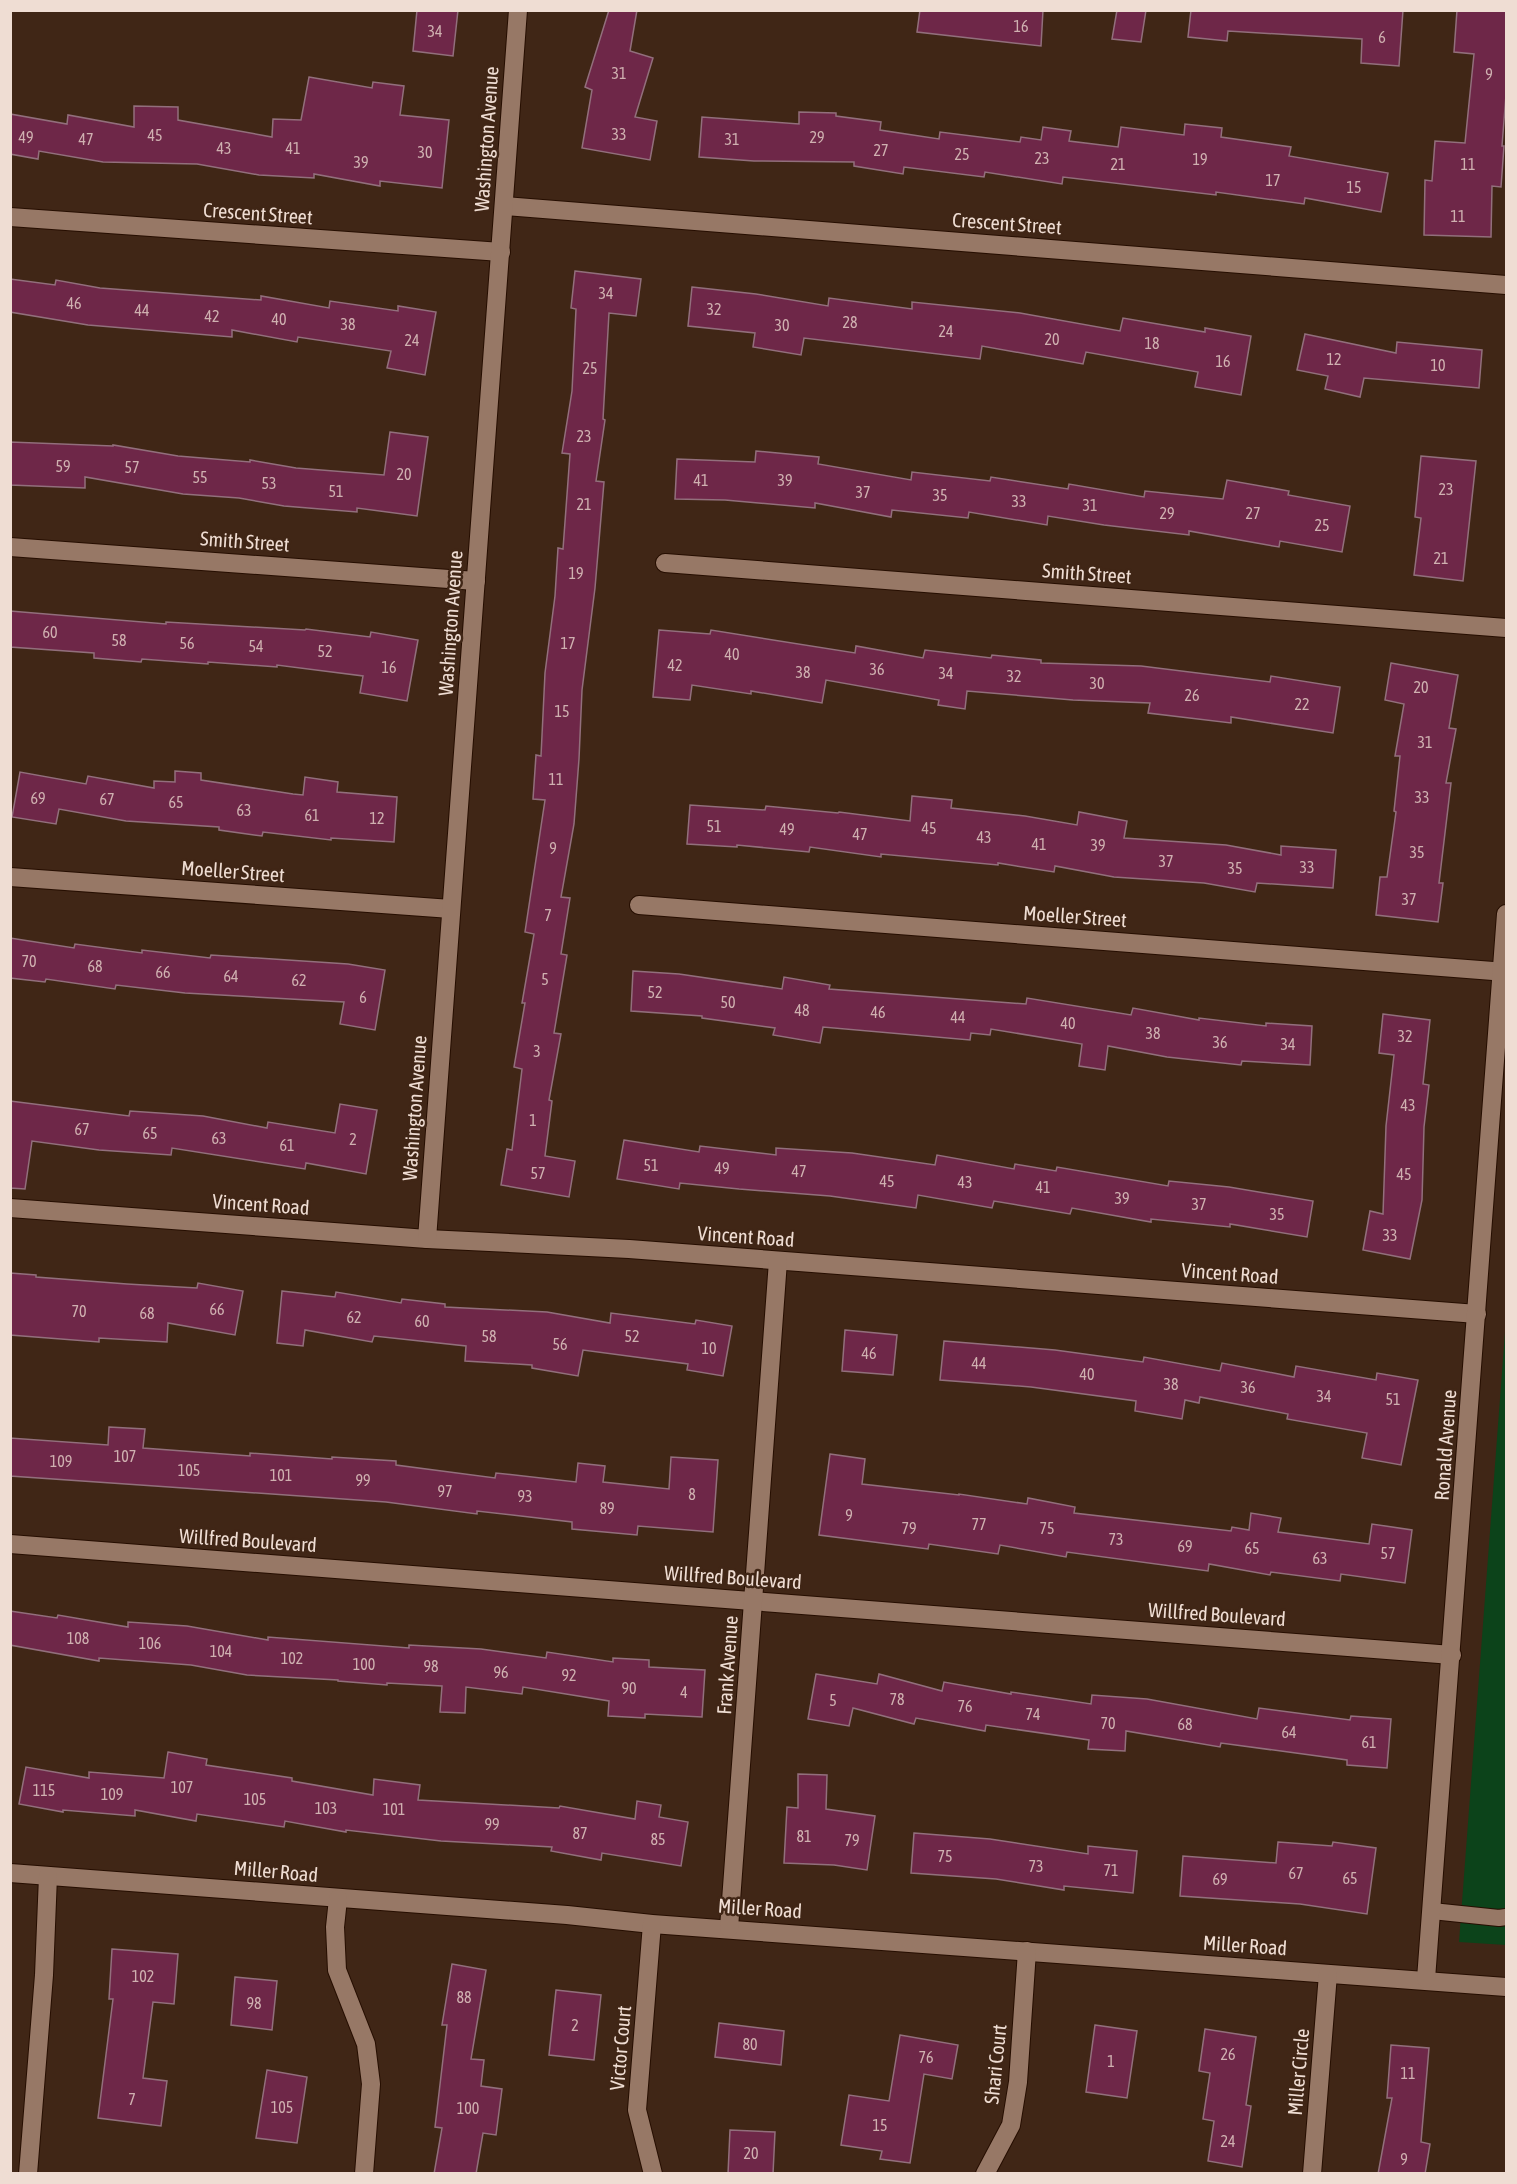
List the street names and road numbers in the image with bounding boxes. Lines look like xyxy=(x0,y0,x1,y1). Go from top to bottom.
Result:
street label: Washington Avenue xyxy=(469,66,503,212)
street label: Crescent Street xyxy=(203,198,314,228)
street label: Crescent Street xyxy=(952,208,1063,238)
street label: Smith Street xyxy=(200,526,291,556)
street label: Washington Avenue xyxy=(433,550,467,696)
street label: Smith Street xyxy=(1042,558,1133,588)
street label: Moeller Street xyxy=(180,856,286,886)
street label: Moeller Street xyxy=(1022,901,1128,931)
street label: Washington Avenue xyxy=(397,1035,431,1181)
street label: Vincent Road xyxy=(212,1189,310,1219)
street label: Vincent Road xyxy=(697,1221,795,1251)
street label: Vincent Road xyxy=(1181,1258,1279,1288)
street label: Ronald Avenue xyxy=(1430,1389,1460,1501)
street label: Willfred Boulevard xyxy=(179,1524,317,1556)
street label: Willfred Boulevard xyxy=(664,1561,802,1593)
street label: Willfred Boulevard xyxy=(1148,1598,1286,1630)
street label: Frank Avenue xyxy=(712,1615,742,1715)
street label: Miller Road xyxy=(233,1856,319,1886)
street label: Miller Road xyxy=(717,1894,803,1922)
street label: Miller Road xyxy=(1202,1931,1288,1959)
street label: Victor Court xyxy=(605,2004,635,2091)
street label: Shari Court xyxy=(979,2023,1011,2105)
street label: Miller Circle xyxy=(1283,2028,1313,2116)

